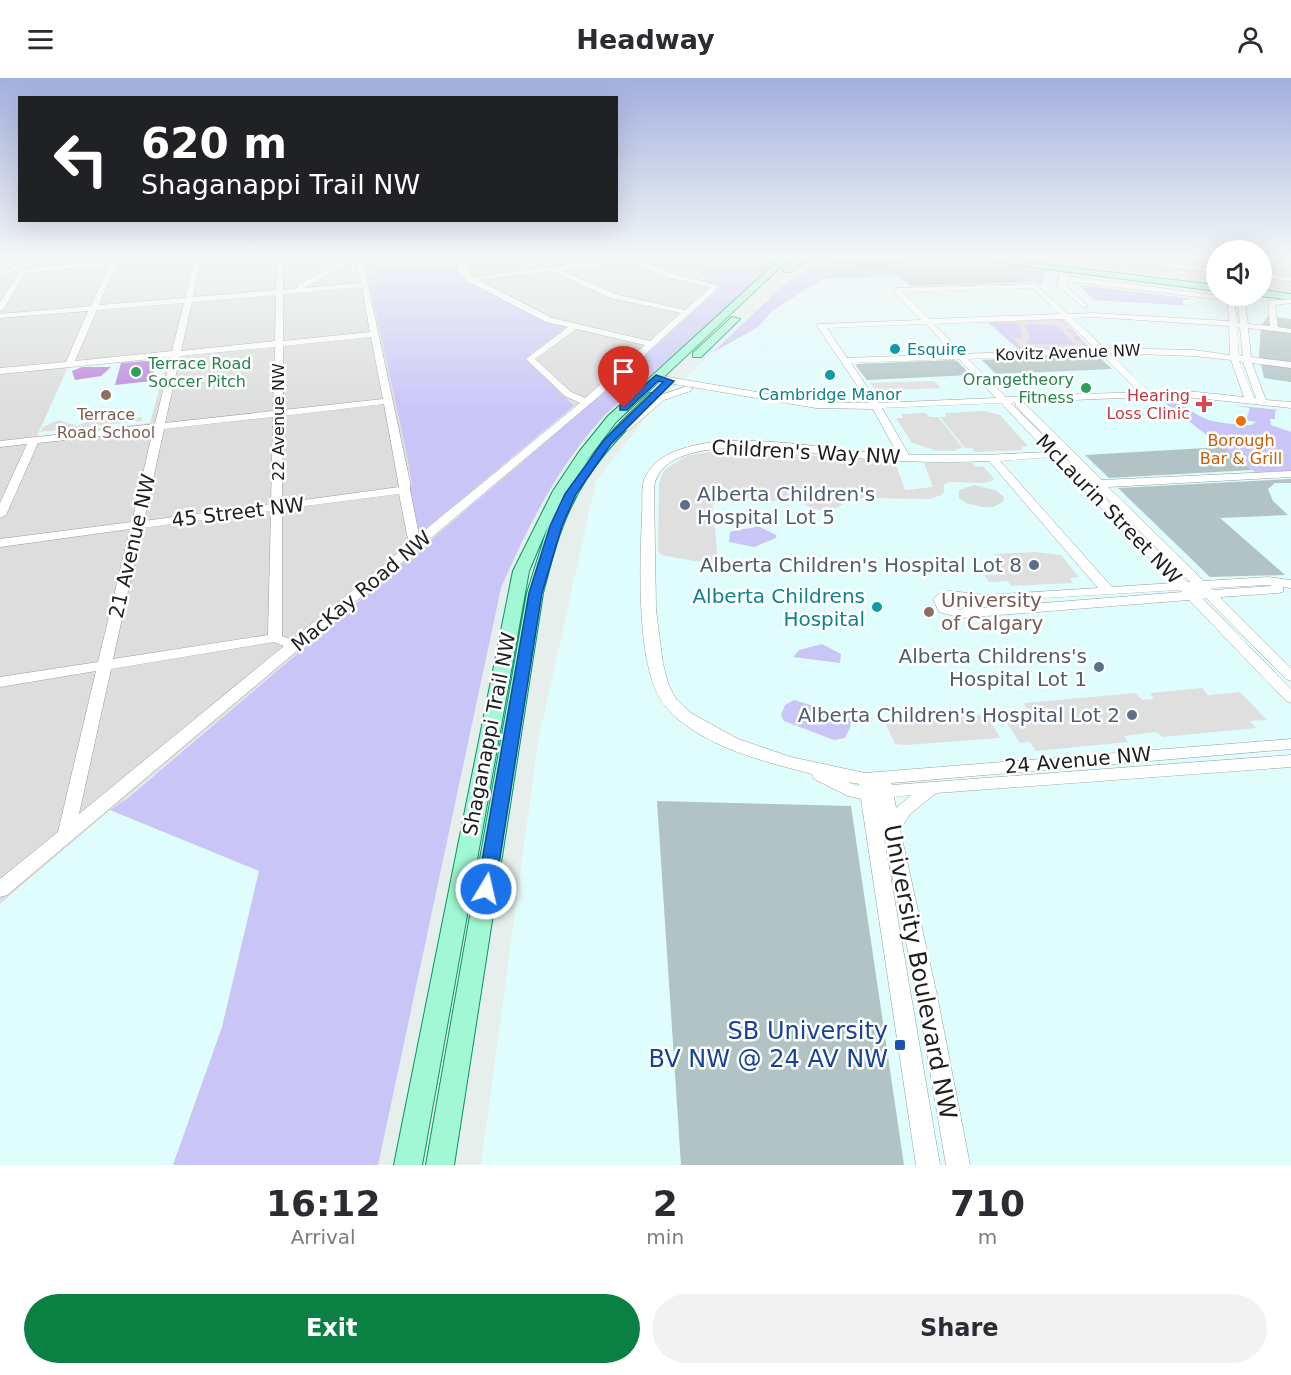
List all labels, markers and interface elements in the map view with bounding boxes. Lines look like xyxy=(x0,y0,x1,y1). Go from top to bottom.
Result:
icon: menu xyxy=(24,23,57,56)
icon: person xyxy=(1234,23,1267,56)
text: Headway xyxy=(576,24,715,55)
text: 620 m xyxy=(141,119,287,168)
icon: left xyxy=(42,120,120,198)
text: Shaganappi Trail NW xyxy=(141,169,420,200)
map controls xyxy=(1206,240,1272,306)
button: sound xyxy=(1206,240,1272,306)
place label: Esquire xyxy=(907,340,966,359)
street label: Kovitz Avenue NW xyxy=(995,340,1141,365)
marker: Esquire xyxy=(888,342,902,356)
pin xyxy=(598,346,649,408)
place label: Terrace Road Soccer Pitch xyxy=(147,354,251,391)
icon: arrive xyxy=(607,355,640,388)
street label: 22 Avenue NW xyxy=(269,363,288,481)
marker: Terrace Road Soccer Pitch xyxy=(129,365,143,379)
marker: Cambridge Manor xyxy=(823,368,837,382)
place label: Orangetheory Fitness xyxy=(963,370,1074,407)
marker: Orangetheory Fitness xyxy=(1079,381,1093,395)
place label: Cambridge Manor xyxy=(758,385,902,404)
place label: Hearing Loss Clinic xyxy=(1106,386,1190,423)
marker: Terrace Road School xyxy=(99,388,113,402)
marker: Hearing Loss Clinic xyxy=(1195,395,1213,413)
place label: Terrace Road School xyxy=(57,405,155,442)
marker: Borough Bar & Grill xyxy=(1234,414,1248,428)
street label: McLaurin Street NW xyxy=(1031,429,1187,589)
place label: Borough Bar & Grill xyxy=(1200,431,1282,468)
street label: Children's Way NW xyxy=(711,435,901,469)
street label: 21 Avenue NW xyxy=(104,471,160,620)
place label: Alberta Children's Hospital Lot 5 xyxy=(697,482,875,529)
street label: 45 Street NW xyxy=(170,492,306,532)
marker: Alberta Children's Hospital Lot 5 xyxy=(678,498,692,512)
street label: MacKay Road NW xyxy=(286,525,436,656)
place label: Alberta Children's Hospital Lot 8 xyxy=(700,553,1022,577)
marker: Alberta Children's Hospital Lot 8 xyxy=(1027,558,1041,572)
place label: Alberta Childrens Hospital xyxy=(692,584,865,631)
place label: University of Calgary xyxy=(941,588,1044,635)
marker: Alberta Childrens Hospital xyxy=(870,600,884,614)
marker: University of Calgary xyxy=(922,605,936,619)
street label: Shaganappi Trail NW xyxy=(457,630,521,838)
place label: Alberta Childrens's Hospital Lot 1 xyxy=(899,644,1087,691)
marker: Alberta Childrens's Hospital Lot 1 xyxy=(1092,660,1106,674)
place label: Alberta Children's Hospital Lot 2 xyxy=(798,703,1120,727)
marker: Alberta Children's Hospital Lot 2 xyxy=(1125,708,1139,722)
street label: 24 Avenue NW xyxy=(1004,742,1153,778)
street label: University Boulevard NW xyxy=(878,822,962,1122)
position arrow xyxy=(454,857,518,921)
place label: SB University BV NW @ 24 AV NW xyxy=(649,1017,888,1073)
marker: SB University BV NW @ 24 AV NW xyxy=(893,1038,907,1052)
text: 16:12 xyxy=(266,1183,380,1224)
text: 2 xyxy=(653,1183,678,1224)
text: 710 xyxy=(950,1183,1025,1224)
text: Arrival xyxy=(291,1225,356,1249)
text: min xyxy=(646,1225,684,1249)
text: m xyxy=(978,1225,997,1249)
button: Exit xyxy=(24,1294,640,1363)
button: Share xyxy=(652,1294,1267,1363)

